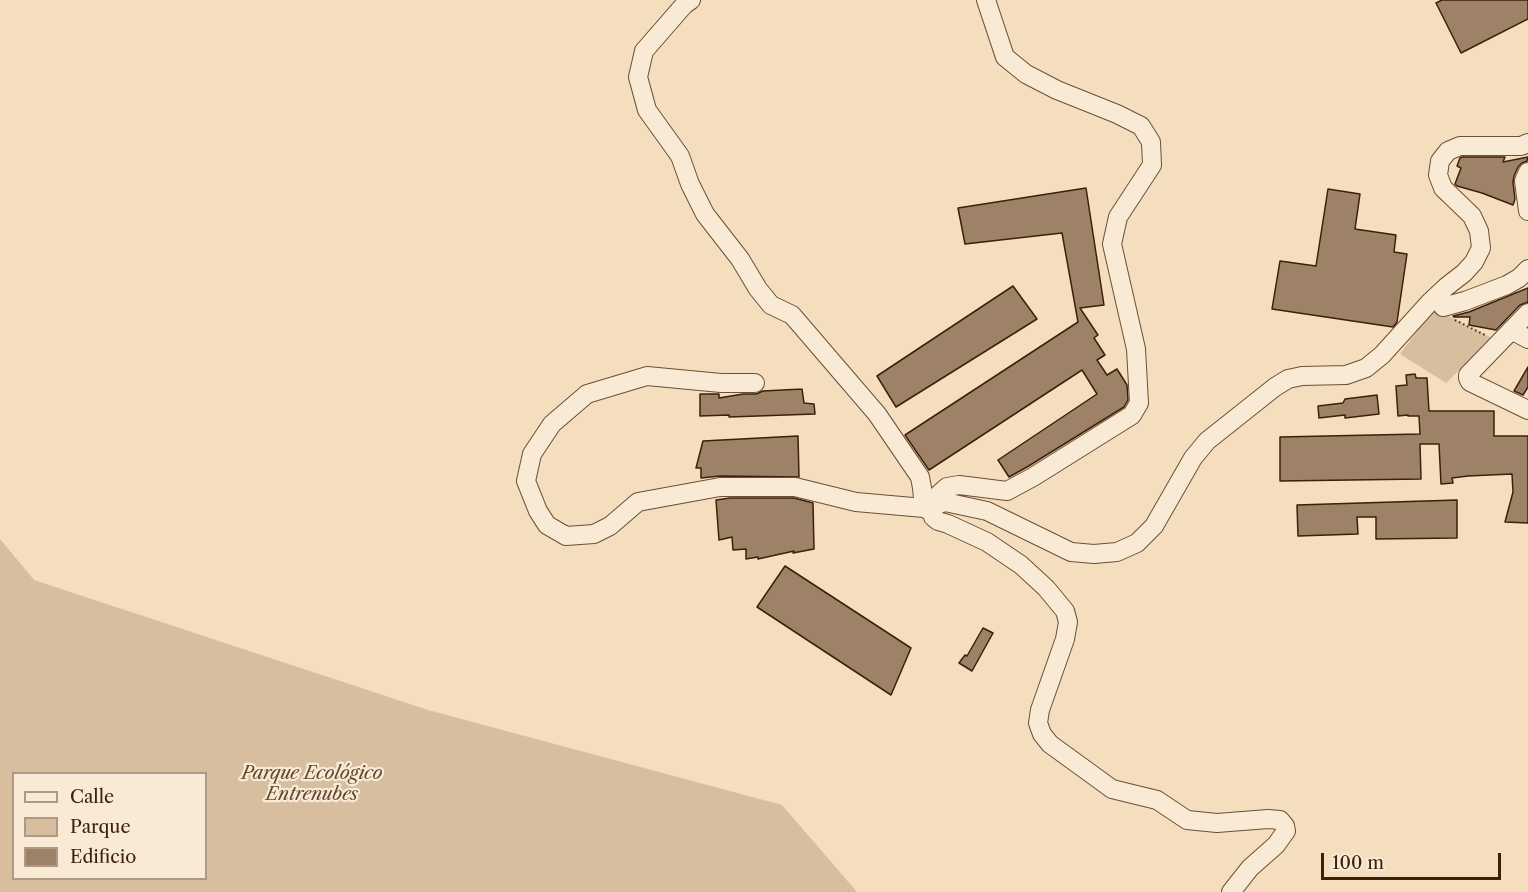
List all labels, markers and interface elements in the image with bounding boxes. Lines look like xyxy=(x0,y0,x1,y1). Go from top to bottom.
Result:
park label: Parque Ecológico Entrenubes xyxy=(242,763,382,806)
legend xyxy=(12,772,207,880)
text: Calle xyxy=(70,786,114,808)
text: Parque xyxy=(70,816,131,838)
scale bar xyxy=(1324,841,1504,879)
text: Edificio xyxy=(70,846,136,868)
text: 100 m xyxy=(1332,852,1384,874)

